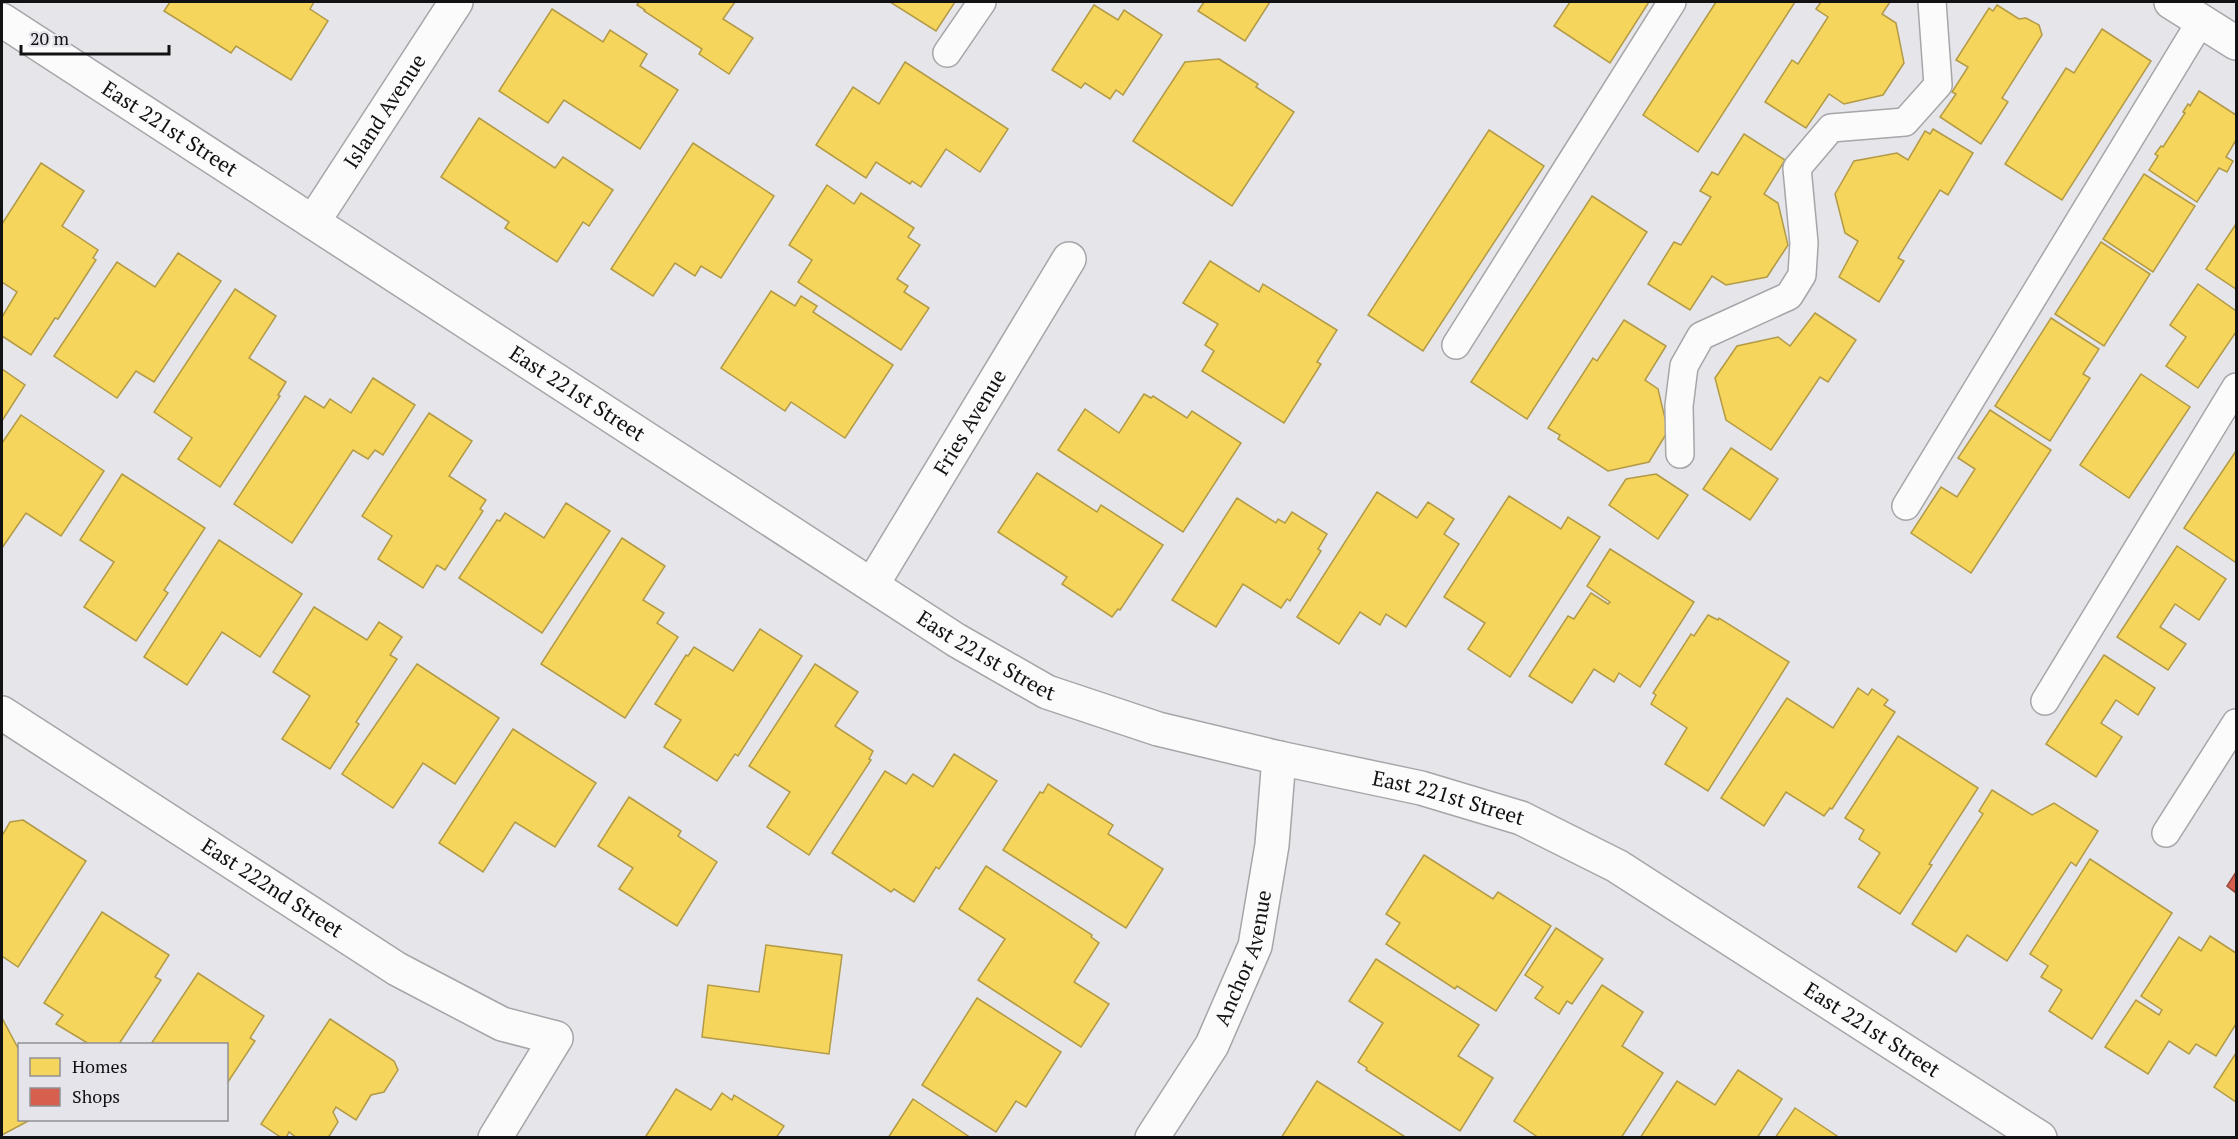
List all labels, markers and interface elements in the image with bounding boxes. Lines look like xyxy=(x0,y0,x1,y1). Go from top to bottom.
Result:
scale bar xyxy=(21,18,170,56)
text: 20 m xyxy=(30,26,70,50)
street label: Island Avenue xyxy=(337,48,432,173)
street label: East 221st Street xyxy=(97,74,244,183)
street label: East 221st Street xyxy=(504,339,651,447)
street label: Fries Avenue xyxy=(927,364,1012,480)
street label: East 221st Street xyxy=(912,603,1059,707)
street label: East 221st Street xyxy=(1370,763,1528,831)
street label: East 222nd Street xyxy=(196,831,349,944)
street label: Anchor Avenue xyxy=(1207,888,1277,1030)
street label: East 221st Street xyxy=(1799,975,1946,1083)
legend xyxy=(18,1043,228,1121)
text: Homes xyxy=(72,1054,127,1078)
text: Shops xyxy=(72,1084,120,1108)

